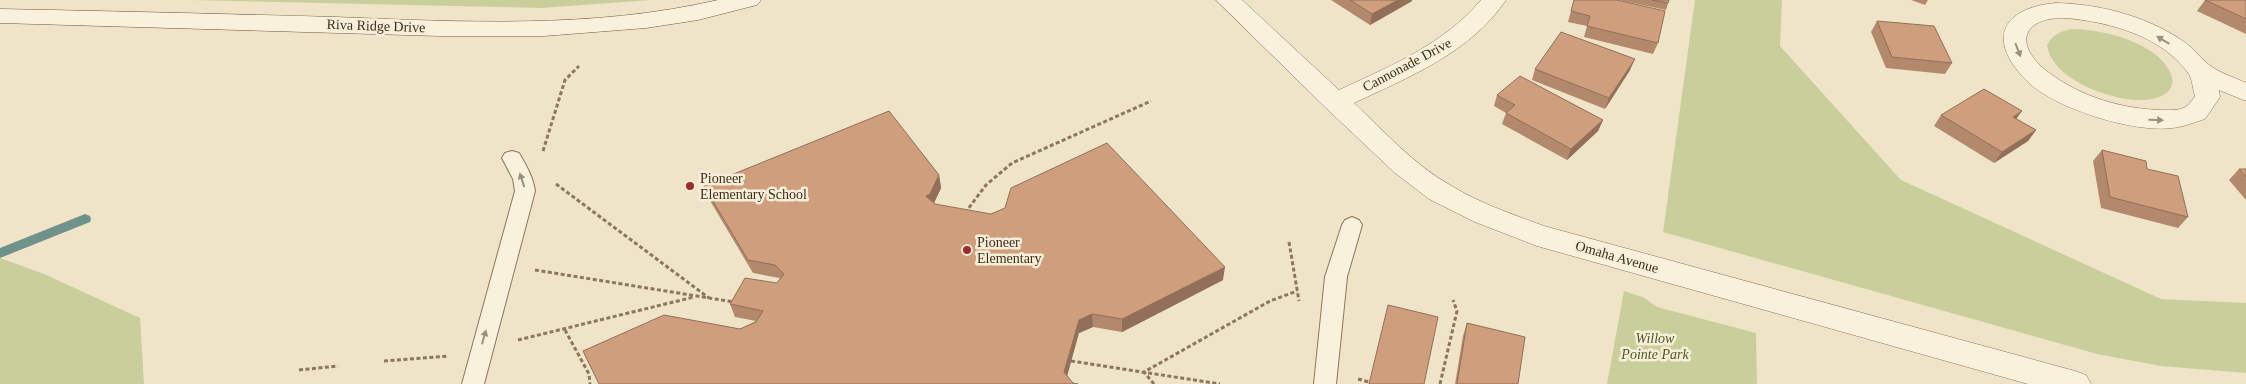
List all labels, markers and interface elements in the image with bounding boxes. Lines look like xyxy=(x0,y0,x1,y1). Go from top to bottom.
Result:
street label: Riva Ridge Drive xyxy=(326,17,426,35)
street label: Cannonade Drive xyxy=(1360,35,1454,95)
one-way arrow xyxy=(2157,36,2170,45)
one-way arrow xyxy=(2014,43,2022,58)
one-way arrow xyxy=(2149,116,2165,124)
place label: Pioneer Elementary School xyxy=(700,171,807,202)
one-way arrow xyxy=(518,172,526,187)
marker: Pioneer Elementary School xyxy=(684,180,696,192)
place label: Pioneer Elementary xyxy=(977,235,1042,266)
street label: Omaha Avenue xyxy=(1574,238,1660,276)
marker: Pioneer Elementary xyxy=(961,244,973,256)
one-way arrow xyxy=(481,329,489,344)
park label: Willow Pointe Park xyxy=(1620,331,1689,362)

